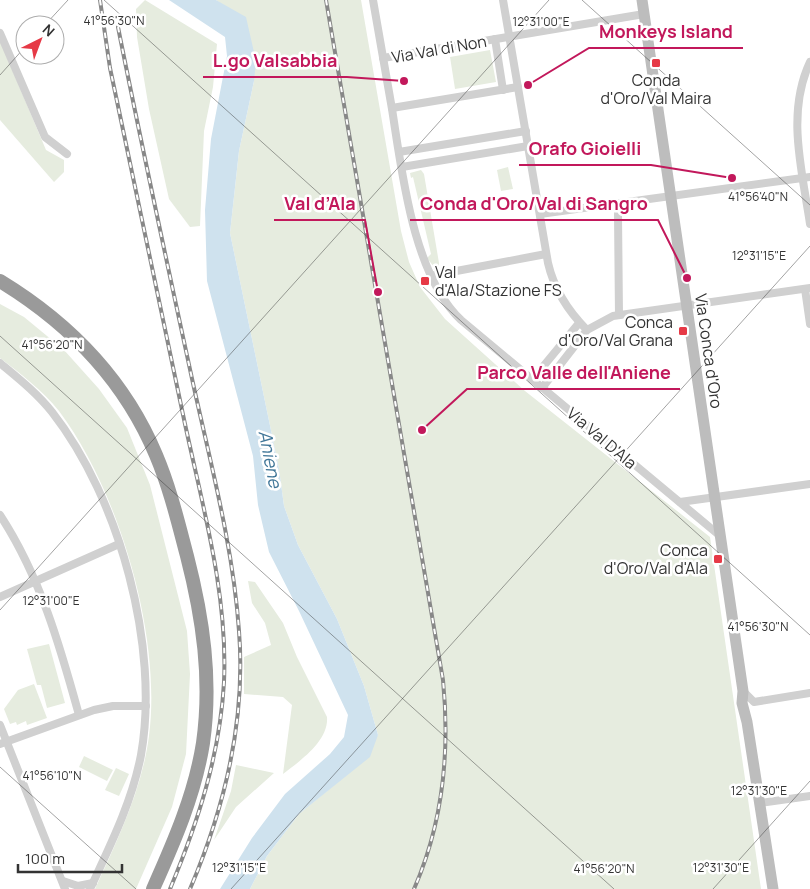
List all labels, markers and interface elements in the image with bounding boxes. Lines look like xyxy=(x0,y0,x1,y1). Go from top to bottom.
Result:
text: 41°56'30"N xyxy=(84,12,144,29)
text: 12°31'00"E xyxy=(513,13,570,30)
north arrow xyxy=(15,15,65,65)
callout: Monkeys Island xyxy=(589,15,743,48)
text: Monkeys Island xyxy=(599,19,733,43)
text: N xyxy=(39,20,59,40)
street label: Via Val di Non xyxy=(390,30,488,68)
callout: L.go Valsabbia xyxy=(203,44,347,77)
text: L.go Valsabbia xyxy=(213,48,337,72)
marker: Conda d'Oro/Val Maira xyxy=(650,57,662,69)
place label: Conda d'Oro/Val Maira xyxy=(601,69,711,109)
callout: Orafo Gioielli xyxy=(519,132,651,165)
text: Orafo Gioielli xyxy=(529,136,641,160)
callout: Val d’Ala xyxy=(274,187,365,220)
callout: Conda d'Oro/Val di Sangro xyxy=(410,187,658,220)
text: 41°56'40"N xyxy=(728,188,788,205)
text: Val d’Ala xyxy=(284,191,356,215)
text: Conda d'Oro/Val di Sangro xyxy=(420,191,648,215)
text: 12°31'15"E xyxy=(732,247,786,264)
place label: Val d'Ala/Stazione FS xyxy=(435,261,562,301)
marker: Val d'Ala/Stazione FS xyxy=(419,275,431,287)
street label: Via Conca d'Oro xyxy=(690,292,728,410)
place label: Conca d'Oro/Val Grana xyxy=(558,311,673,351)
marker: Conca d'Oro/Val Grana xyxy=(677,325,689,337)
text: 41°56'20"N xyxy=(21,336,83,353)
callout: Parco Valle dell'Aniene xyxy=(467,356,680,389)
text: Parco Valle dell'Aniene xyxy=(477,360,671,384)
street label: Via Val D'Ala xyxy=(562,402,642,474)
water label: Aniene xyxy=(254,428,289,491)
place label: Conca d'Oro/Val d'Ala xyxy=(604,539,708,579)
marker: Conca d'Oro/Val d'Ala xyxy=(712,553,724,565)
text: 12°31'00"E xyxy=(23,592,80,609)
text: 41°56'30"N xyxy=(728,618,788,635)
text: 41°56'10"N xyxy=(22,767,82,784)
text: 12°31'30"E xyxy=(731,782,787,799)
scale bar xyxy=(18,842,121,874)
text: 100 m xyxy=(25,848,65,869)
text: 12°31'15"E xyxy=(212,859,266,876)
text: 12°31'30"E xyxy=(693,859,749,876)
text: 41°56'20"N xyxy=(573,860,635,877)

